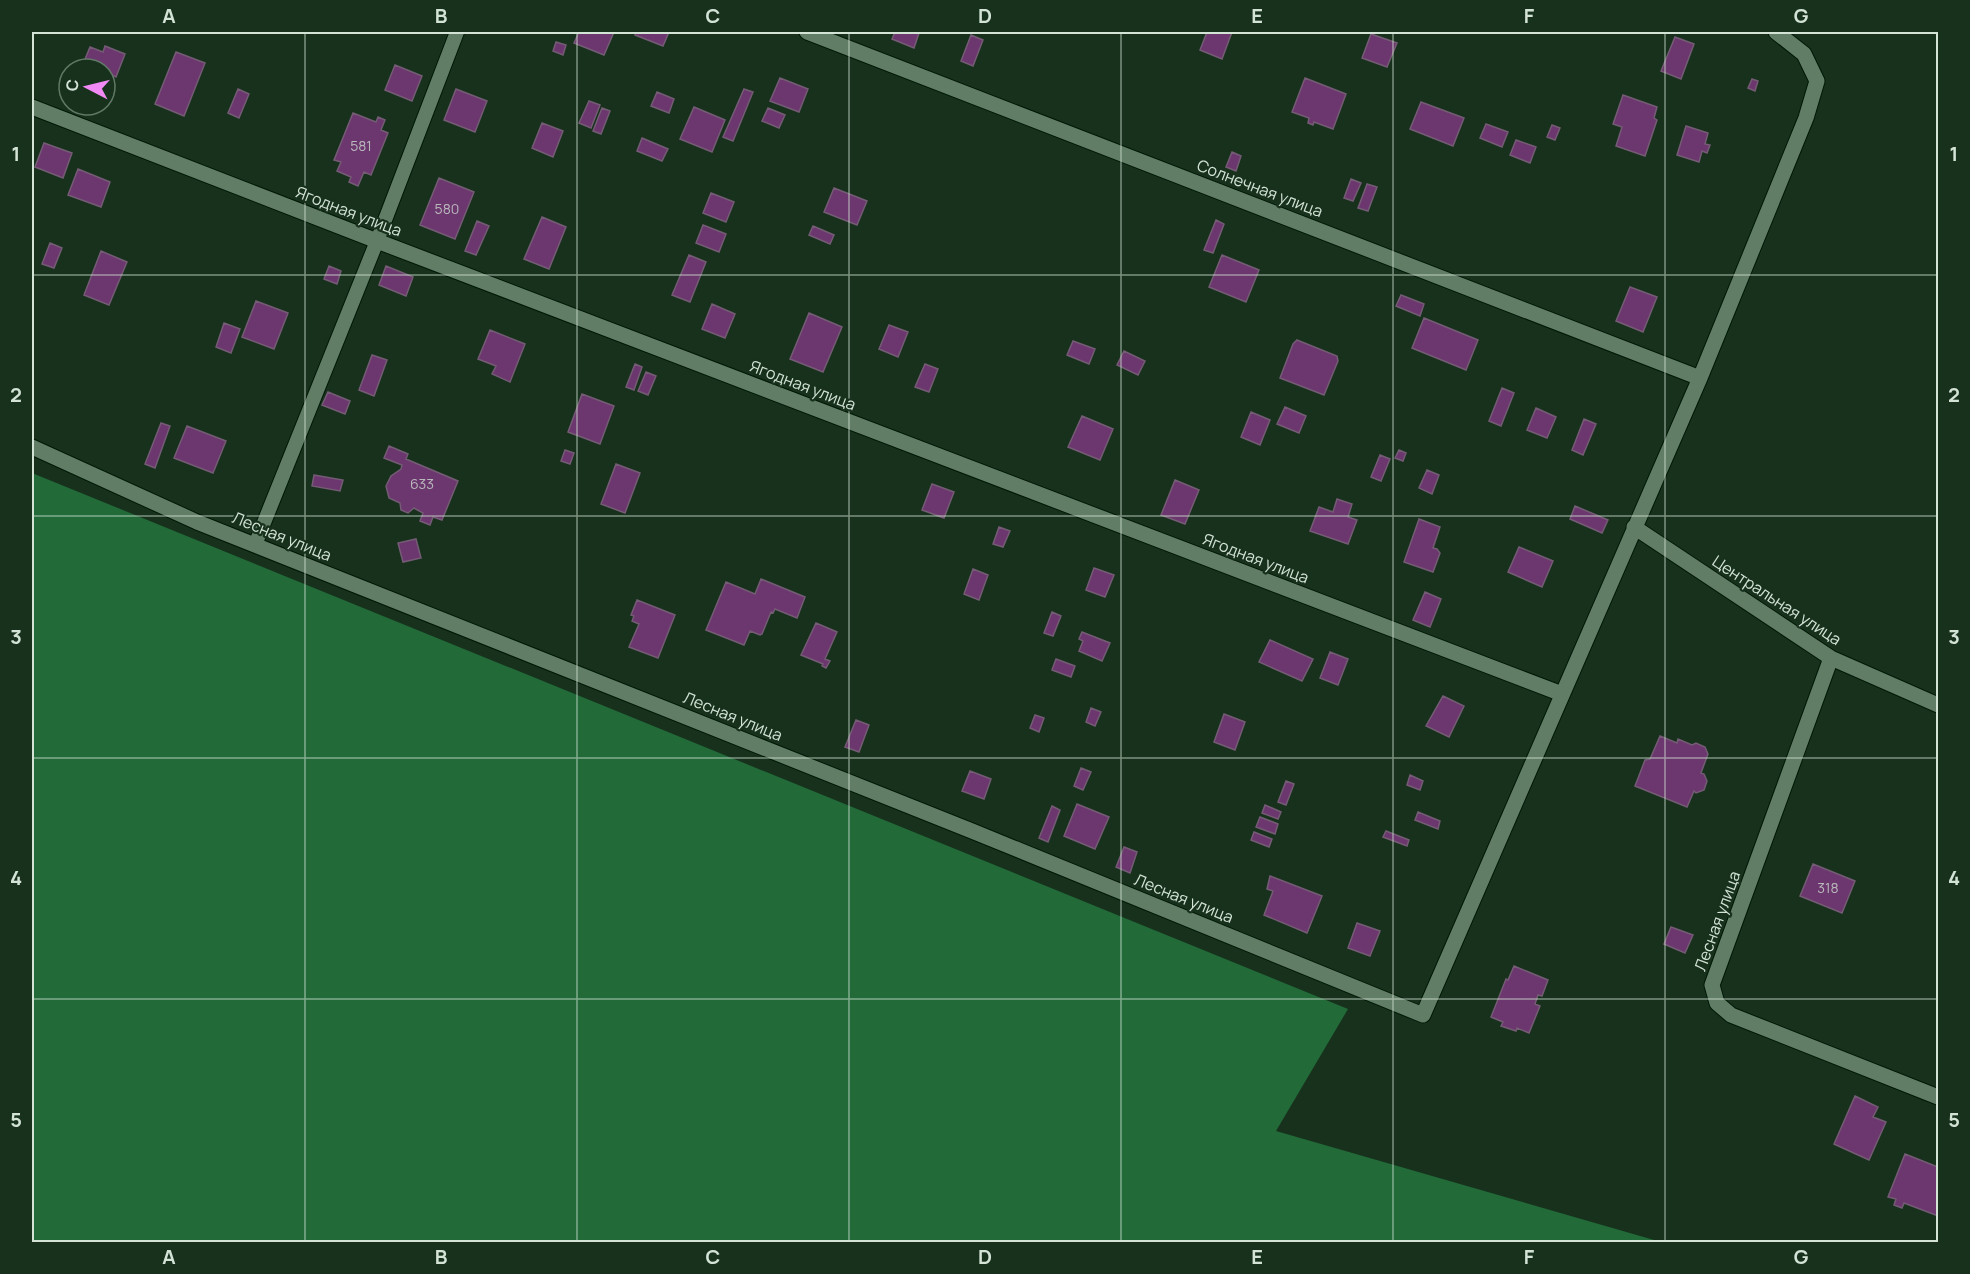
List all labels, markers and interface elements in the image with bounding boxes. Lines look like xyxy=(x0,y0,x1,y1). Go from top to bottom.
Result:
text: A xyxy=(162,2,176,29)
text: B xyxy=(435,2,448,29)
text: C xyxy=(706,2,720,29)
text: D xyxy=(978,2,992,29)
text: E xyxy=(1251,2,1263,29)
text: F xyxy=(1524,2,1535,29)
text: G xyxy=(1794,2,1809,29)
north arrow xyxy=(57,57,117,117)
text: С xyxy=(60,78,84,92)
house number: 581 xyxy=(350,136,372,155)
text: 1 xyxy=(12,140,20,167)
text: 1 xyxy=(1950,140,1958,167)
street label: Солнечная улица xyxy=(1194,154,1326,222)
street label: Ягодная улица xyxy=(293,181,405,241)
house number: 580 xyxy=(435,199,459,218)
street label: Ягодная улица xyxy=(747,355,859,415)
text: 2 xyxy=(10,381,22,408)
text: 2 xyxy=(1948,381,1960,408)
house number: 633 xyxy=(410,474,434,493)
street label: Лесная улица xyxy=(229,506,335,566)
street label: Ягодная улица xyxy=(1200,528,1312,588)
street label: Центральная улица xyxy=(1708,550,1846,650)
text: 3 xyxy=(10,623,22,650)
text: 3 xyxy=(1948,623,1960,650)
street label: Лесная улица xyxy=(680,686,786,746)
text: 4 xyxy=(10,864,22,891)
text: 4 xyxy=(1948,864,1960,891)
street label: Лесная улица xyxy=(1131,868,1237,928)
street label: Лесная улица xyxy=(1689,868,1745,974)
house number: 318 xyxy=(1817,878,1839,897)
text: 5 xyxy=(10,1106,22,1133)
text: 5 xyxy=(1948,1106,1960,1133)
text: A xyxy=(162,1243,176,1270)
text: B xyxy=(435,1243,448,1270)
text: C xyxy=(706,1243,720,1270)
text: D xyxy=(978,1243,992,1270)
text: E xyxy=(1251,1243,1263,1270)
text: F xyxy=(1524,1243,1535,1270)
text: G xyxy=(1794,1243,1809,1270)

